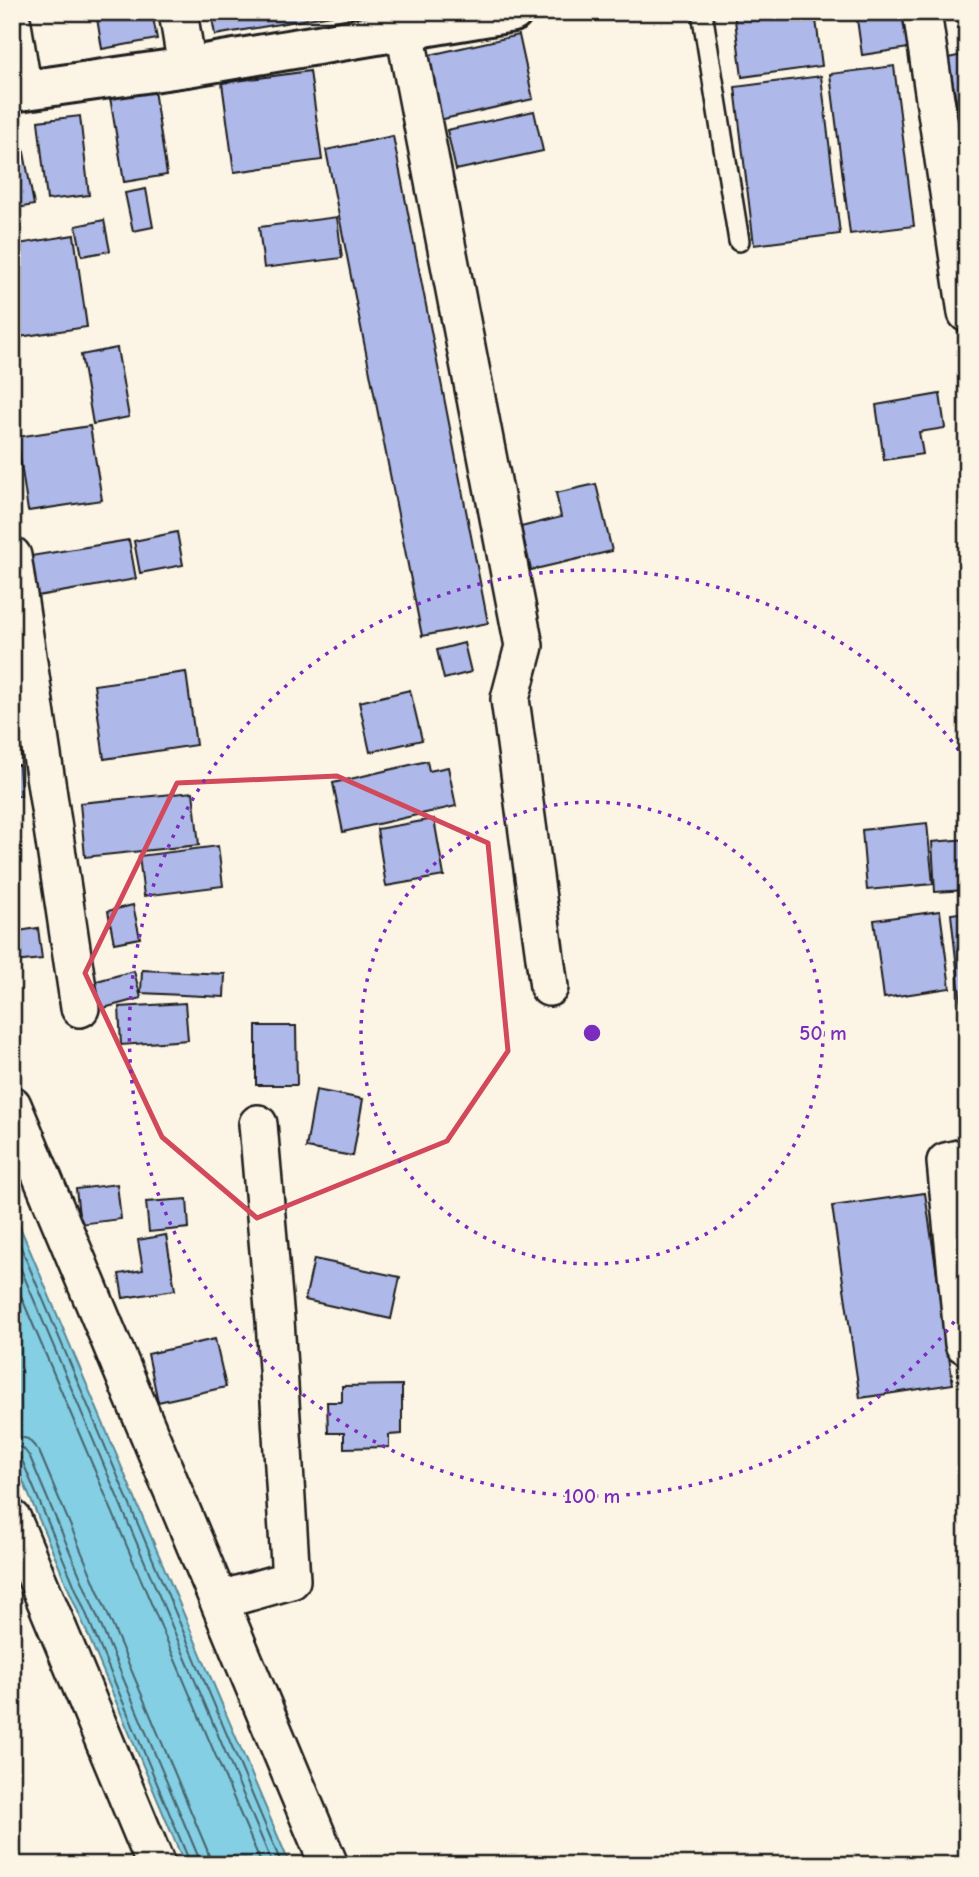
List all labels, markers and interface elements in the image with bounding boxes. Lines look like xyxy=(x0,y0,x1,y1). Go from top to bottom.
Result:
centre of rings xyxy=(580,1021,604,1045)
text: 50 m xyxy=(799,1021,847,1045)
text: 100 m xyxy=(564,1484,620,1508)

